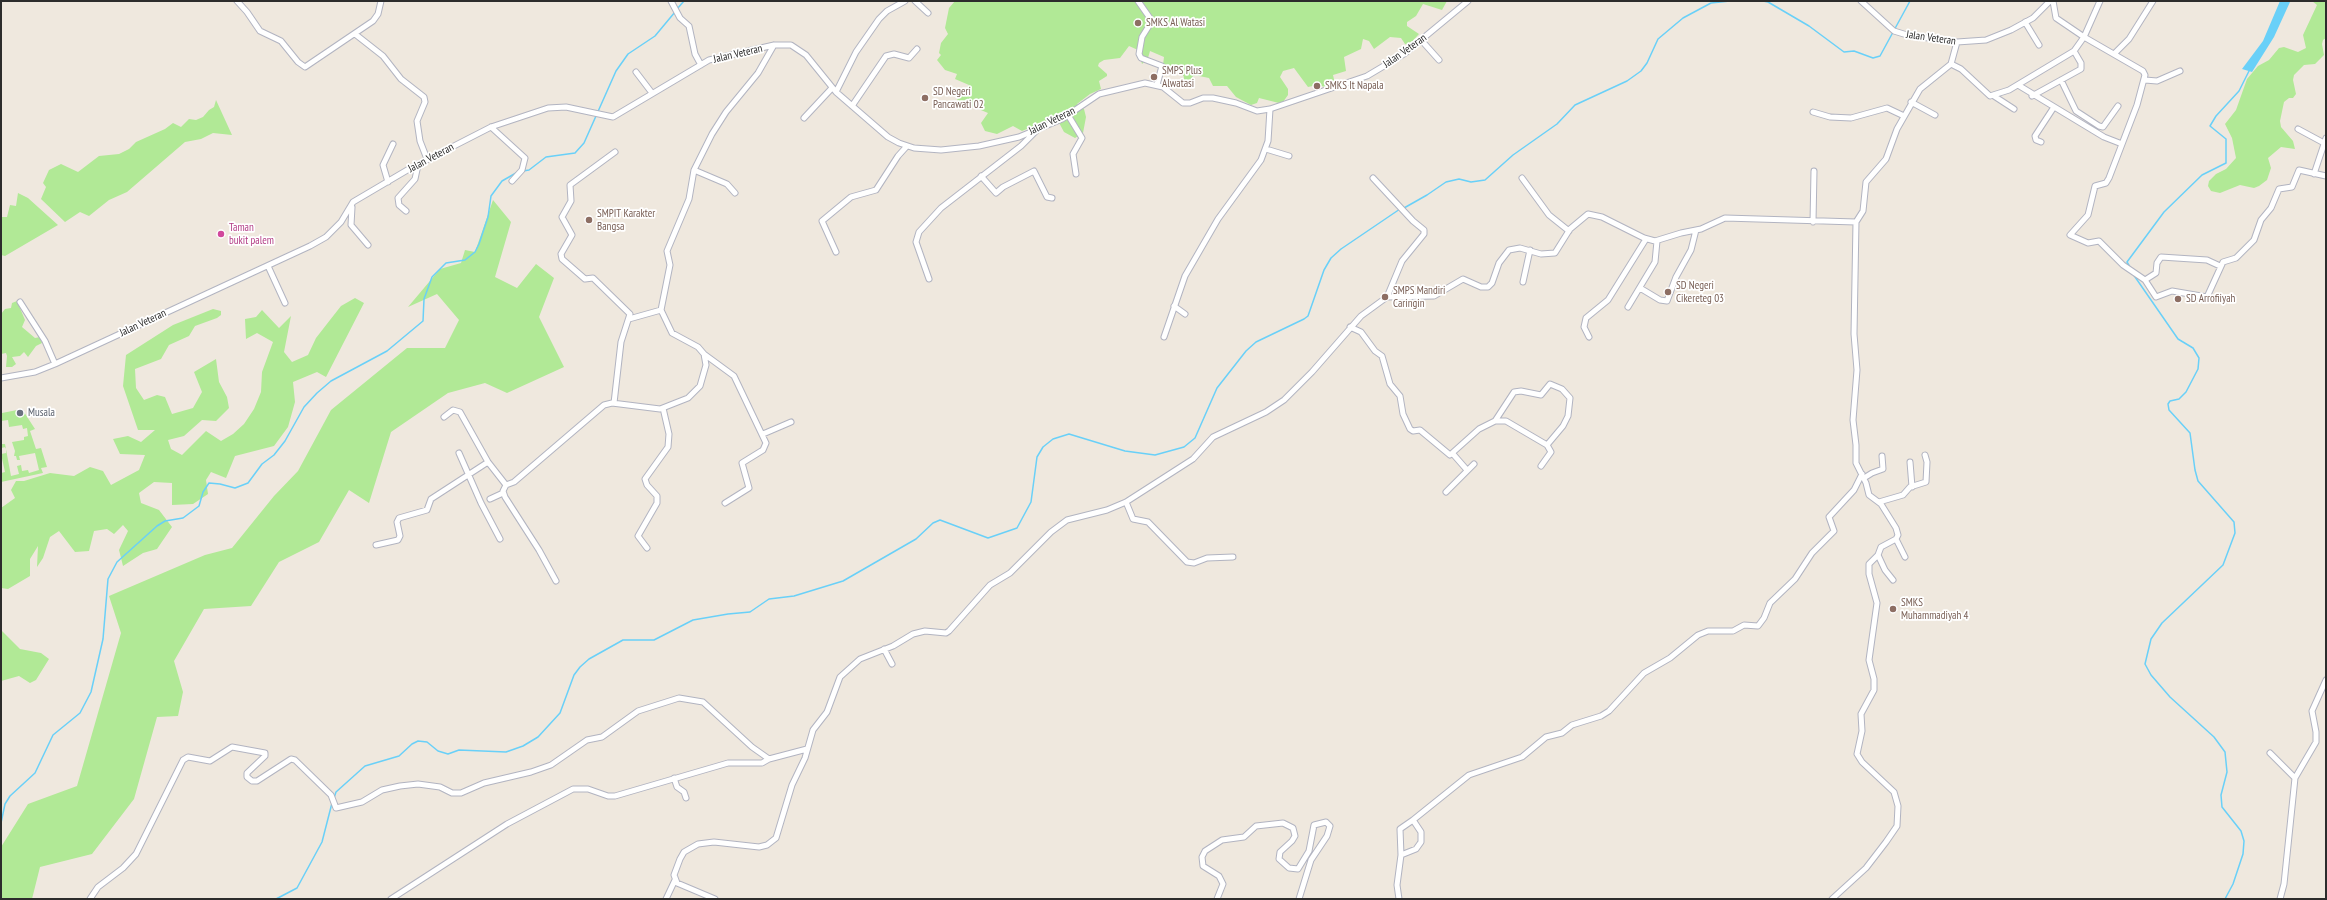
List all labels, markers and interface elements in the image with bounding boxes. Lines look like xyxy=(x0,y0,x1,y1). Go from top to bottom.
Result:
place label: SMKS Al Watasi xyxy=(1146,16,1205,30)
marker: SMKS Al Watasi xyxy=(1133,18,1143,28)
street label: Jalan Veteran xyxy=(1905,28,1957,48)
street label: Jalan Veteran xyxy=(1381,31,1429,71)
street label: Jalan Veteran xyxy=(712,42,764,66)
place label: SMPS Plus Alwatasi xyxy=(1162,64,1202,90)
marker: SMPS Plus Alwatasi xyxy=(1149,72,1159,82)
place label: SMKS It Napala xyxy=(1325,79,1384,93)
marker: SMKS It Napala xyxy=(1312,81,1322,91)
place label: SD Negeri Pancawati 02 xyxy=(933,85,984,111)
marker: SD Negeri Pancawati 02 xyxy=(920,93,930,103)
street label: Jalan Veteran xyxy=(1027,104,1077,138)
street label: Jalan Veteran xyxy=(406,140,456,176)
place label: SMPIT Karakter Bangsa xyxy=(597,207,655,233)
marker: SMPIT Karakter Bangsa xyxy=(584,215,594,225)
place label: Taman bukit palem xyxy=(229,221,274,247)
marker: Taman bukit palem xyxy=(216,229,226,239)
place label: SD Negeri Cikereteg 03 xyxy=(1676,279,1724,305)
place label: SMPS Mandiri Caringin xyxy=(1393,284,1446,310)
marker: SD Negeri Cikereteg 03 xyxy=(1663,287,1673,297)
marker: SMPS Mandiri Caringin xyxy=(1380,292,1390,302)
place label: SD Arrofiiyah xyxy=(2186,292,2235,306)
marker: SD Arrofiiyah xyxy=(2173,294,2183,304)
street label: Jalan Veteran xyxy=(118,306,168,340)
place label: Musala xyxy=(28,406,55,420)
marker: Musala xyxy=(15,408,25,418)
place label: SMKS Muhammadiyah 4 xyxy=(1901,596,1969,622)
marker: SMKS Muhammadiyah 4 xyxy=(1888,604,1898,614)

